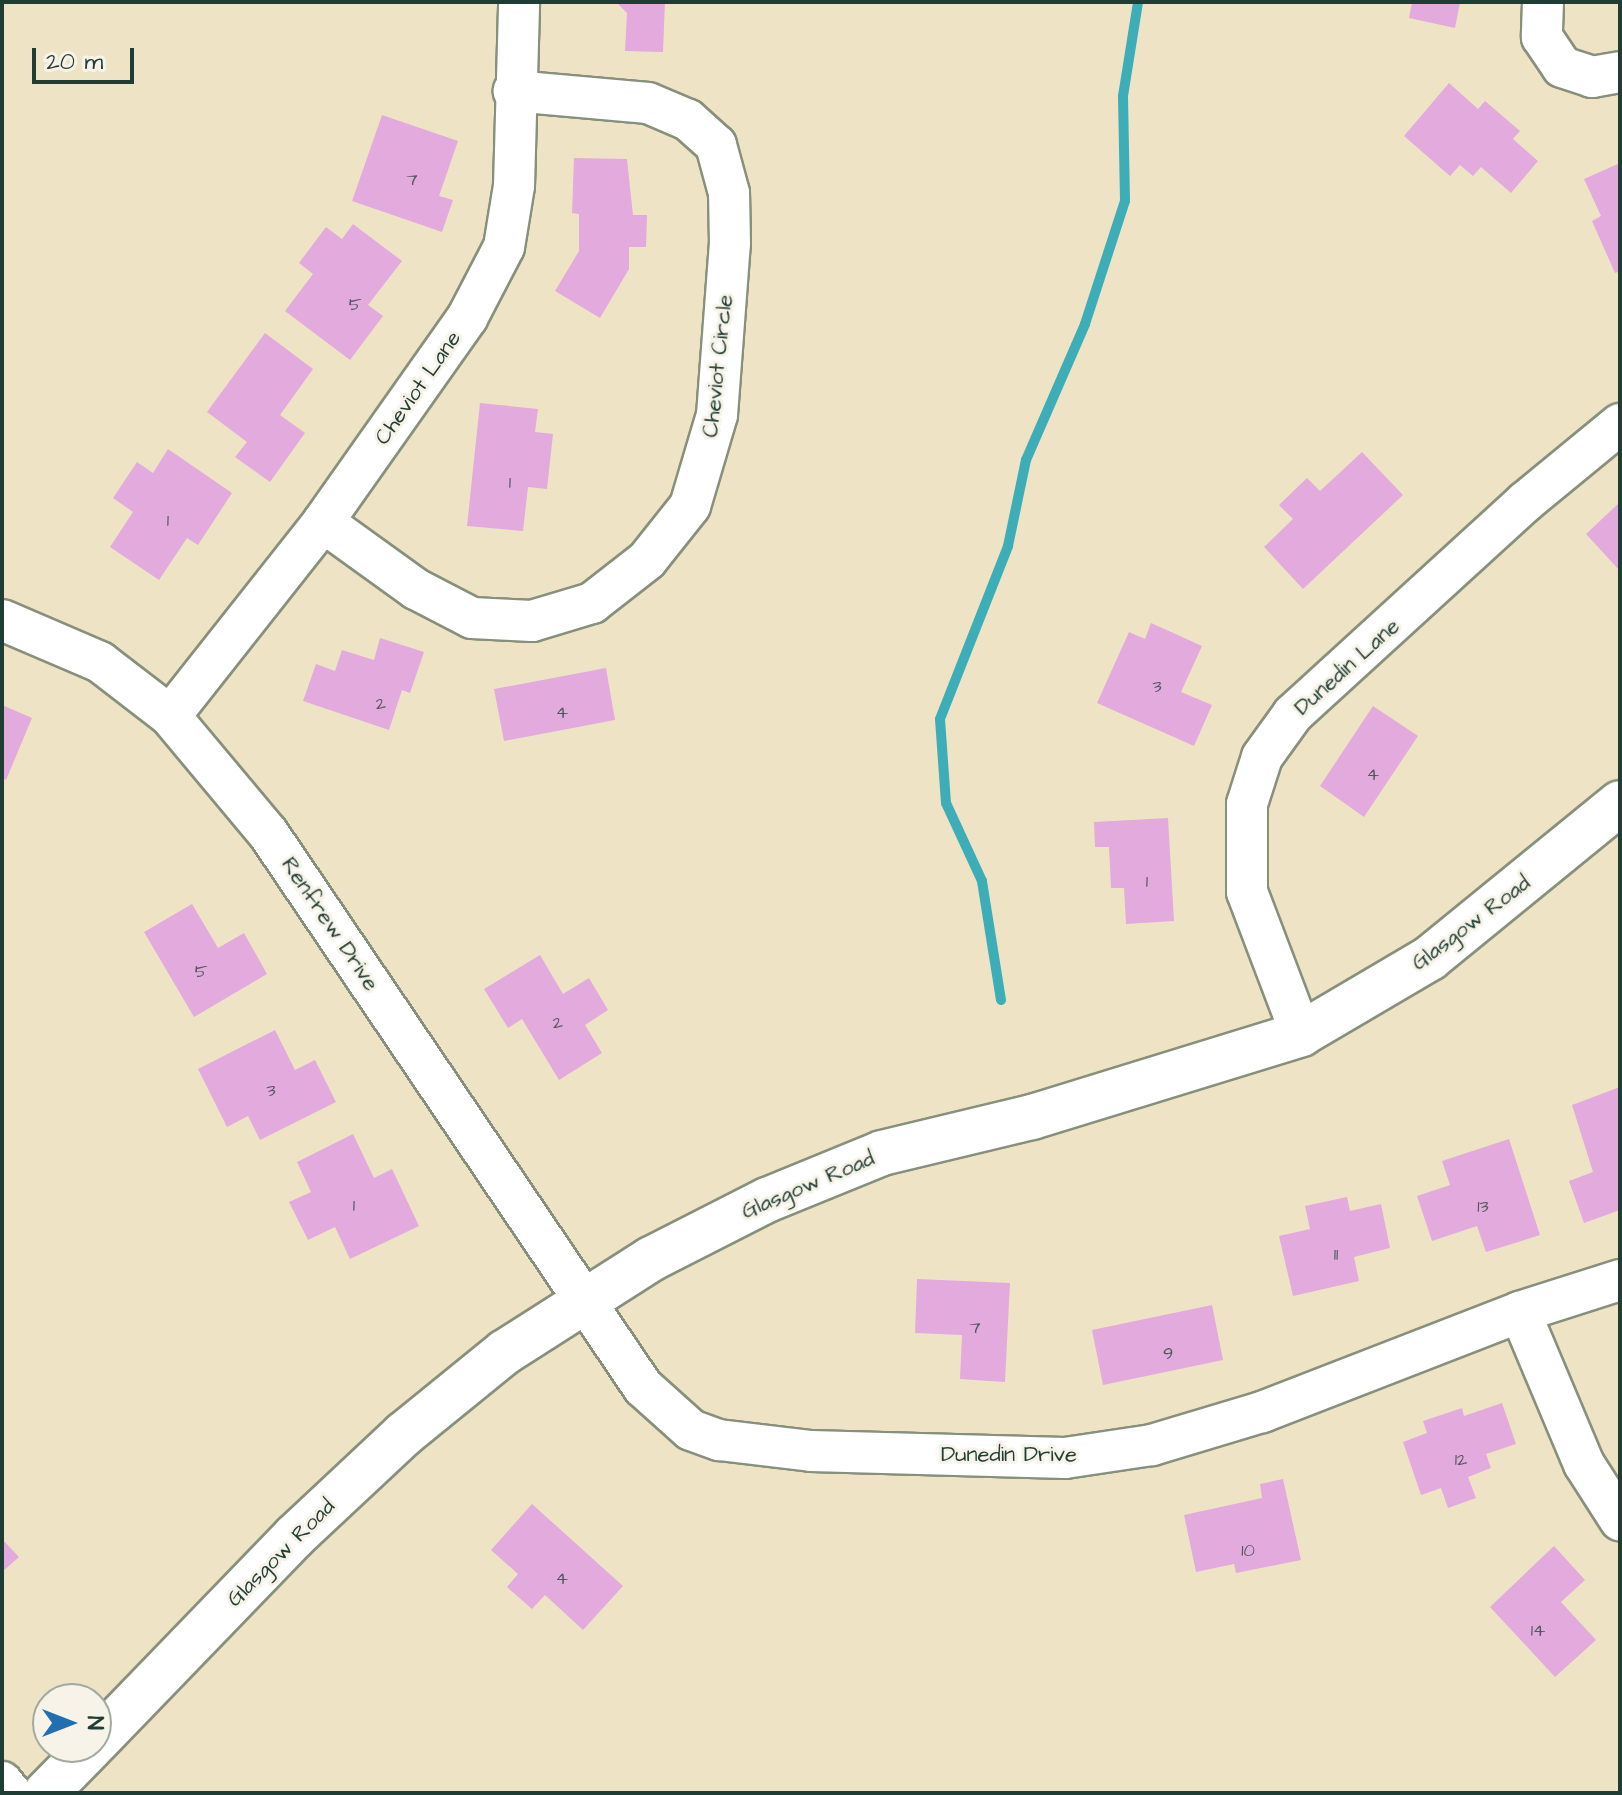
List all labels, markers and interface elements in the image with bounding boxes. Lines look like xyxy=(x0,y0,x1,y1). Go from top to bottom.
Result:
scale bar xyxy=(36,32,138,82)
text: 20 m xyxy=(46,45,103,79)
house number: 7 xyxy=(406,169,418,191)
street label: Cheviot Circle xyxy=(697,293,739,439)
house number: 5 xyxy=(349,294,361,316)
street label: Cheviot Lane xyxy=(369,326,467,450)
house number: 1 xyxy=(509,472,511,494)
house number: 1 xyxy=(167,510,169,532)
street label: Dunedin Lane xyxy=(1289,613,1405,721)
house number: 3 xyxy=(1152,676,1162,698)
house number: 2 xyxy=(376,693,386,715)
house number: 4 xyxy=(556,702,568,724)
house number: 4 xyxy=(1367,764,1379,786)
street label: Renfrew Drive xyxy=(276,852,384,996)
street label: Glasgow Road xyxy=(1406,870,1536,976)
house number: 1 xyxy=(1146,871,1148,893)
house number: 5 xyxy=(195,961,207,983)
house number: 2 xyxy=(553,1012,563,1034)
house number: 3 xyxy=(266,1080,276,1102)
street label: Glasgow Road xyxy=(738,1145,878,1225)
house number: 1 xyxy=(353,1195,355,1217)
house number: 13 xyxy=(1477,1196,1489,1218)
house number: 11 xyxy=(1334,1244,1338,1266)
house number: 7 xyxy=(969,1317,981,1339)
house number: 9 xyxy=(1163,1343,1173,1365)
street label: Dunedin Drive xyxy=(941,1442,1077,1468)
house number: 12 xyxy=(1455,1449,1467,1471)
street label: Glasgow Road xyxy=(222,1494,340,1612)
house number: 10 xyxy=(1241,1540,1255,1562)
house number: 4 xyxy=(556,1568,568,1590)
house number: 14 xyxy=(1531,1620,1545,1642)
north arrow xyxy=(32,1683,112,1763)
text: N xyxy=(79,1716,110,1730)

